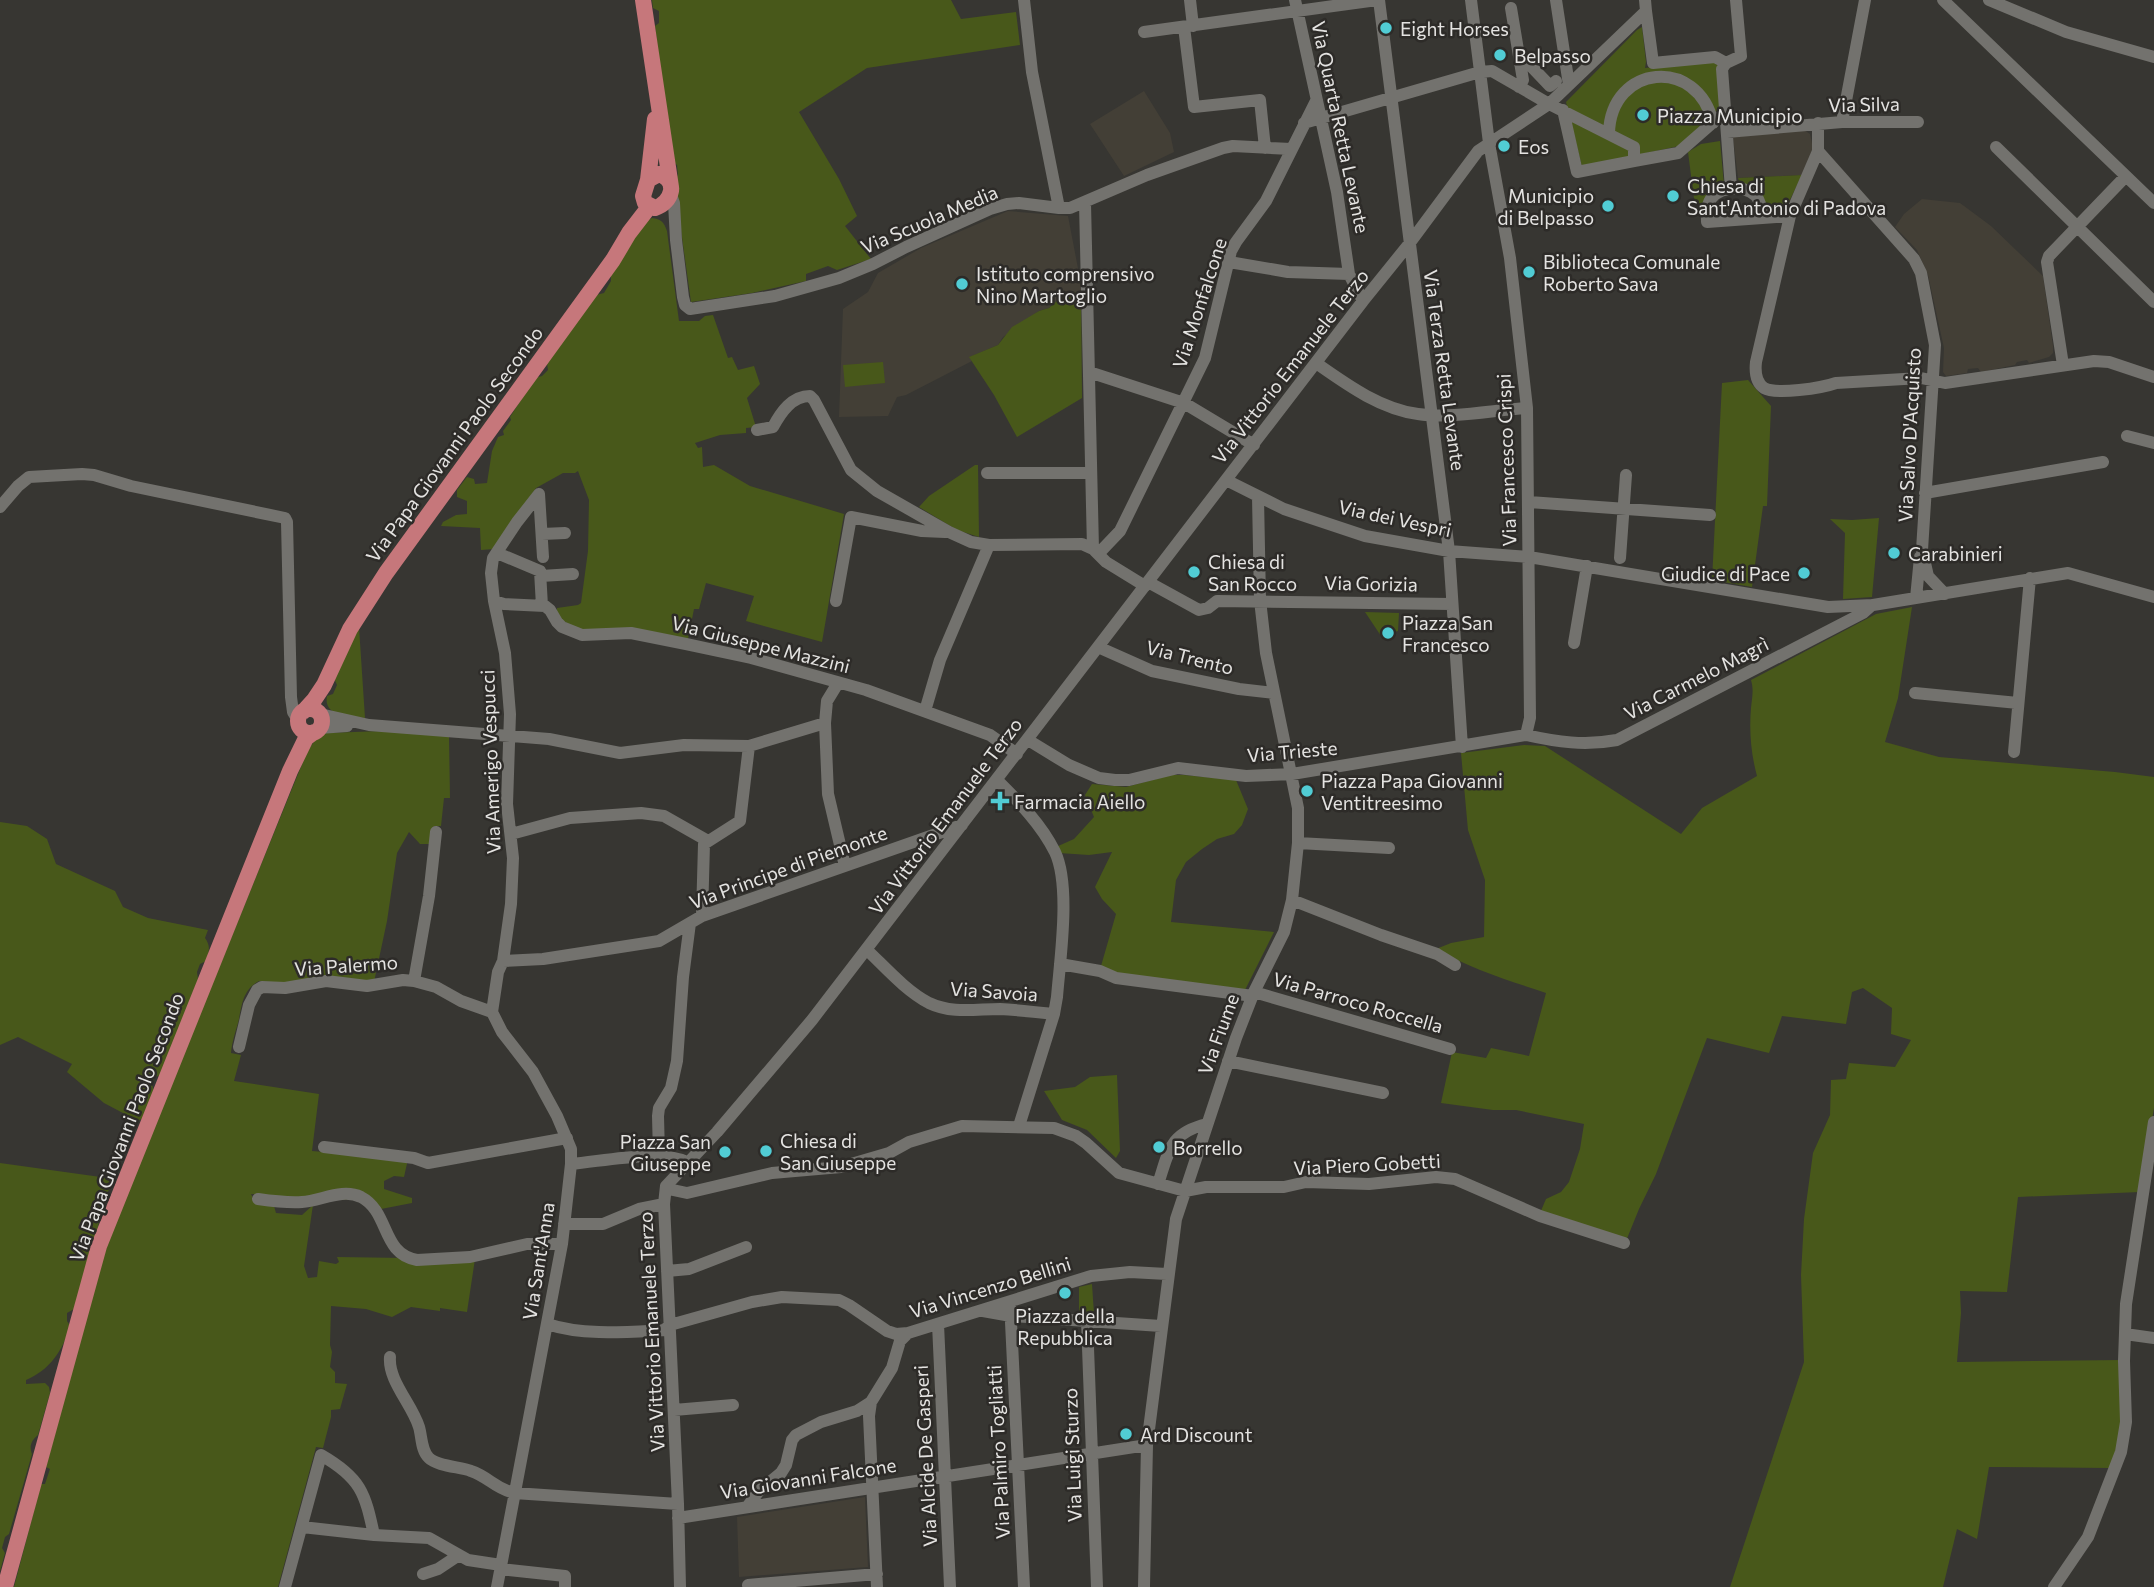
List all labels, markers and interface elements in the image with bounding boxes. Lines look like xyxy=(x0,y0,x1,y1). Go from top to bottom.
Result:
place label: Eight Horses xyxy=(1400,17,1509,40)
street label: Via Quarta Retta Levante xyxy=(1307,19,1375,235)
marker: Eight Horses xyxy=(1378,20,1394,36)
place label: Belpasso xyxy=(1514,44,1591,67)
marker: Belpasso xyxy=(1492,47,1508,63)
street label: Via Silva xyxy=(1828,92,1900,116)
place label: Piazza Municipio xyxy=(1657,104,1802,127)
marker: Piazza Municipio xyxy=(1635,107,1651,123)
place label: Eos xyxy=(1518,135,1549,158)
marker: Eos xyxy=(1496,138,1512,154)
place label: Chiesa di Sant'Antonio di Padova xyxy=(1687,174,1886,219)
street label: Via Scuola Media xyxy=(857,180,1001,258)
place label: Municipio di Belpasso xyxy=(1498,184,1594,229)
marker: Chiesa di Sant'Antonio di Padova xyxy=(1665,188,1681,204)
marker: Municipio di Belpasso xyxy=(1600,198,1616,214)
street label: Via Monfalcone xyxy=(1167,235,1231,371)
place label: Biblioteca Comunale Roberto Sava xyxy=(1543,250,1720,295)
place label: Istituto comprensivo Nino Martoglio xyxy=(976,262,1155,307)
street label: Via Vittorio Emanuele Terzo xyxy=(1207,264,1373,468)
marker: Biblioteca Comunale Roberto Sava xyxy=(1521,264,1537,280)
street label: Via Terza Retta Levante xyxy=(1420,268,1470,472)
marker: Istituto comprensivo Nino Martoglio xyxy=(954,276,970,292)
street label: Via Papa Giovanni Paolo Secondo xyxy=(361,322,547,566)
street label: Via Salvo D'Acquisto xyxy=(1893,347,1925,523)
street label: Via Francesco Crispi xyxy=(1491,373,1521,547)
street label: Via dei Vespri xyxy=(1336,495,1454,541)
place label: Carabinieri xyxy=(1908,542,2003,565)
marker: Carabinieri xyxy=(1886,545,1902,561)
place label: Chiesa di San Rocco xyxy=(1208,550,1297,595)
place label: Giudice di Pace xyxy=(1661,562,1790,585)
marker: Chiesa di San Rocco xyxy=(1186,564,1202,580)
marker: Giudice di Pace xyxy=(1796,565,1812,581)
street label: Via Gorizia xyxy=(1324,571,1418,595)
street label: Via Giuseppe Mazzini xyxy=(669,611,853,677)
place label: Piazza San Francesco xyxy=(1402,611,1493,656)
marker: Piazza San Francesco xyxy=(1380,625,1396,641)
street label: Via Carmelo Magrì xyxy=(1620,632,1772,724)
street label: Via Trento xyxy=(1144,635,1236,679)
street label: Via Amerigo Vespucci xyxy=(475,669,505,855)
street label: Via Vittorio Emanuele Terzo xyxy=(863,713,1027,919)
street label: Via Trieste xyxy=(1246,736,1338,766)
place label: Piazza Papa Giovanni Ventitreesimo xyxy=(1321,769,1503,814)
marker: Piazza Papa Giovanni Ventitreesimo xyxy=(1299,783,1315,799)
place label: Farmacia Aiello xyxy=(1014,790,1145,813)
marker: Farmacia Aiello xyxy=(992,793,1008,809)
street label: Via Principe di Piemonte xyxy=(686,820,890,914)
street label: Via Palermo xyxy=(293,950,399,980)
street label: Via Parroco Roccella xyxy=(1270,967,1446,1037)
street label: Via Savoia xyxy=(949,976,1039,1006)
street label: Via Papa Giovanni Paolo Secondo xyxy=(64,989,188,1265)
street label: Via Fiume xyxy=(1193,990,1243,1078)
place label: Chiesa di San Giuseppe xyxy=(780,1129,896,1174)
place label: Piazza San Giuseppe xyxy=(620,1130,711,1175)
place label: Borrello xyxy=(1173,1136,1243,1159)
marker: Borrello xyxy=(1151,1139,1167,1155)
marker: Chiesa di San Giuseppe xyxy=(758,1143,774,1159)
marker: Piazza San Giuseppe xyxy=(717,1144,733,1160)
street label: Via Piero Gobetti xyxy=(1293,1149,1441,1179)
street label: Via Sant'Anna xyxy=(517,1200,559,1322)
street label: Via Vittorio Emanuele Terzo xyxy=(633,1211,669,1453)
street label: Via Vincenzo Bellini xyxy=(906,1251,1074,1323)
marker: Piazza della Repubblica xyxy=(1057,1285,1073,1301)
place label: Piazza della Repubblica xyxy=(1015,1304,1115,1349)
street label: Via Alcide De Gasperi xyxy=(909,1364,941,1548)
street label: Via Palmiro Togliatti xyxy=(982,1364,1014,1540)
street label: Via Luigi Sturzo xyxy=(1058,1387,1086,1523)
place label: Ard Discount xyxy=(1140,1423,1253,1446)
marker: Ard Discount xyxy=(1118,1426,1134,1442)
street label: Via Giovanni Falcone xyxy=(718,1453,898,1503)

